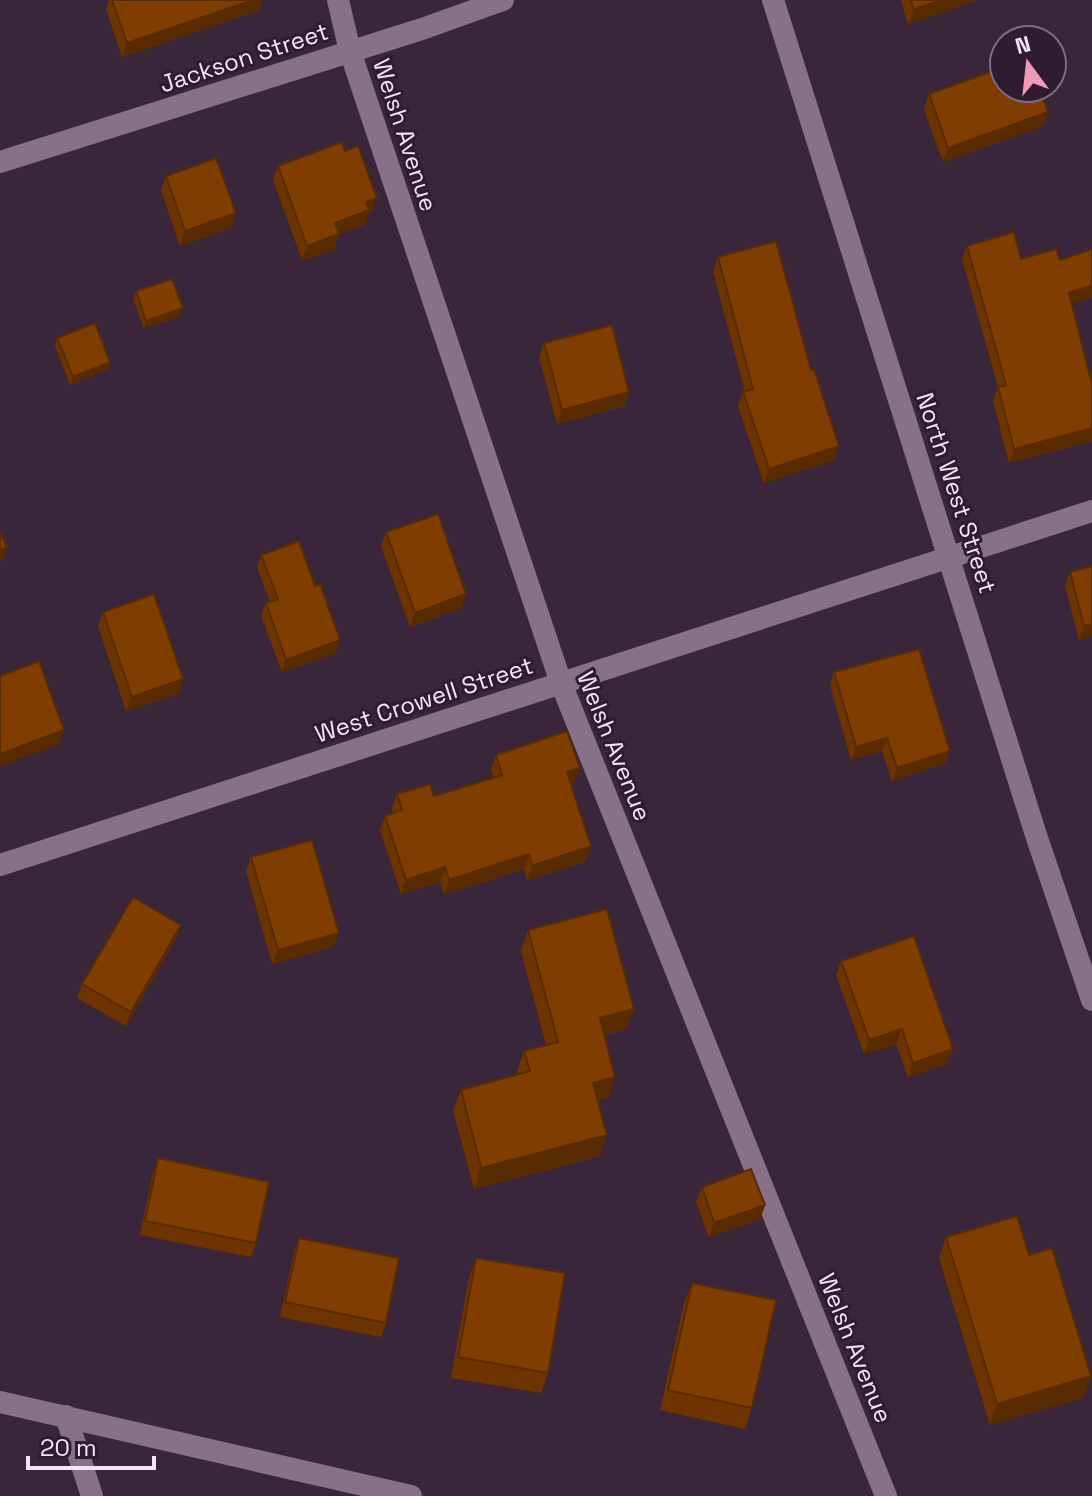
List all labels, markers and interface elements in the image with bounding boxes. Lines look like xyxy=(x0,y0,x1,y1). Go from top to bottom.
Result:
street label: Jackson Street xyxy=(155,16,332,99)
north arrow xyxy=(988,24,1068,104)
text: N xyxy=(1012,29,1034,60)
street label: Welsh Avenue xyxy=(366,55,445,215)
street label: North West Street xyxy=(909,388,1004,597)
street label: West Crowell Street xyxy=(311,650,537,749)
street label: Welsh Avenue xyxy=(570,666,659,825)
street label: Welsh Avenue xyxy=(811,1268,900,1427)
scale bar xyxy=(28,1420,154,1470)
text: 20 m xyxy=(40,1432,97,1463)

